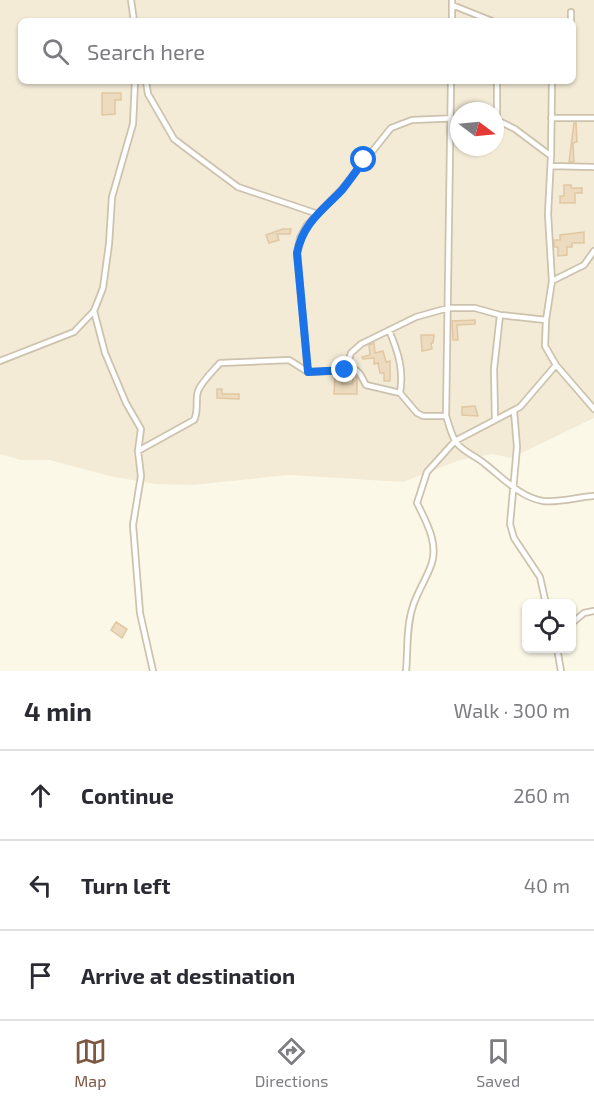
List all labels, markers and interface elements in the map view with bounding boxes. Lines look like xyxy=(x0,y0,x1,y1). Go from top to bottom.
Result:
search box xyxy=(18,18,576,84)
icon: search xyxy=(39,35,72,68)
text: Search here xyxy=(87,38,205,64)
north arrow xyxy=(450,102,504,156)
route start xyxy=(350,146,376,172)
route end xyxy=(331,356,357,382)
map controls xyxy=(522,599,576,653)
button: locate xyxy=(522,599,576,653)
text: 4 min xyxy=(24,695,92,726)
text: Walk · 300 m xyxy=(454,698,570,722)
icon: ahead xyxy=(24,779,57,812)
text: Continue xyxy=(81,782,174,808)
text: 260 m xyxy=(513,783,570,807)
icon: left xyxy=(24,869,57,902)
text: Turn left xyxy=(81,872,170,898)
text: 40 m xyxy=(524,873,570,897)
icon: arrive xyxy=(24,959,57,992)
text: Arrive at destination xyxy=(81,962,295,988)
tab: Map xyxy=(74,1035,107,1090)
tab: Directions xyxy=(255,1035,328,1090)
tab: Saved xyxy=(476,1035,520,1090)

